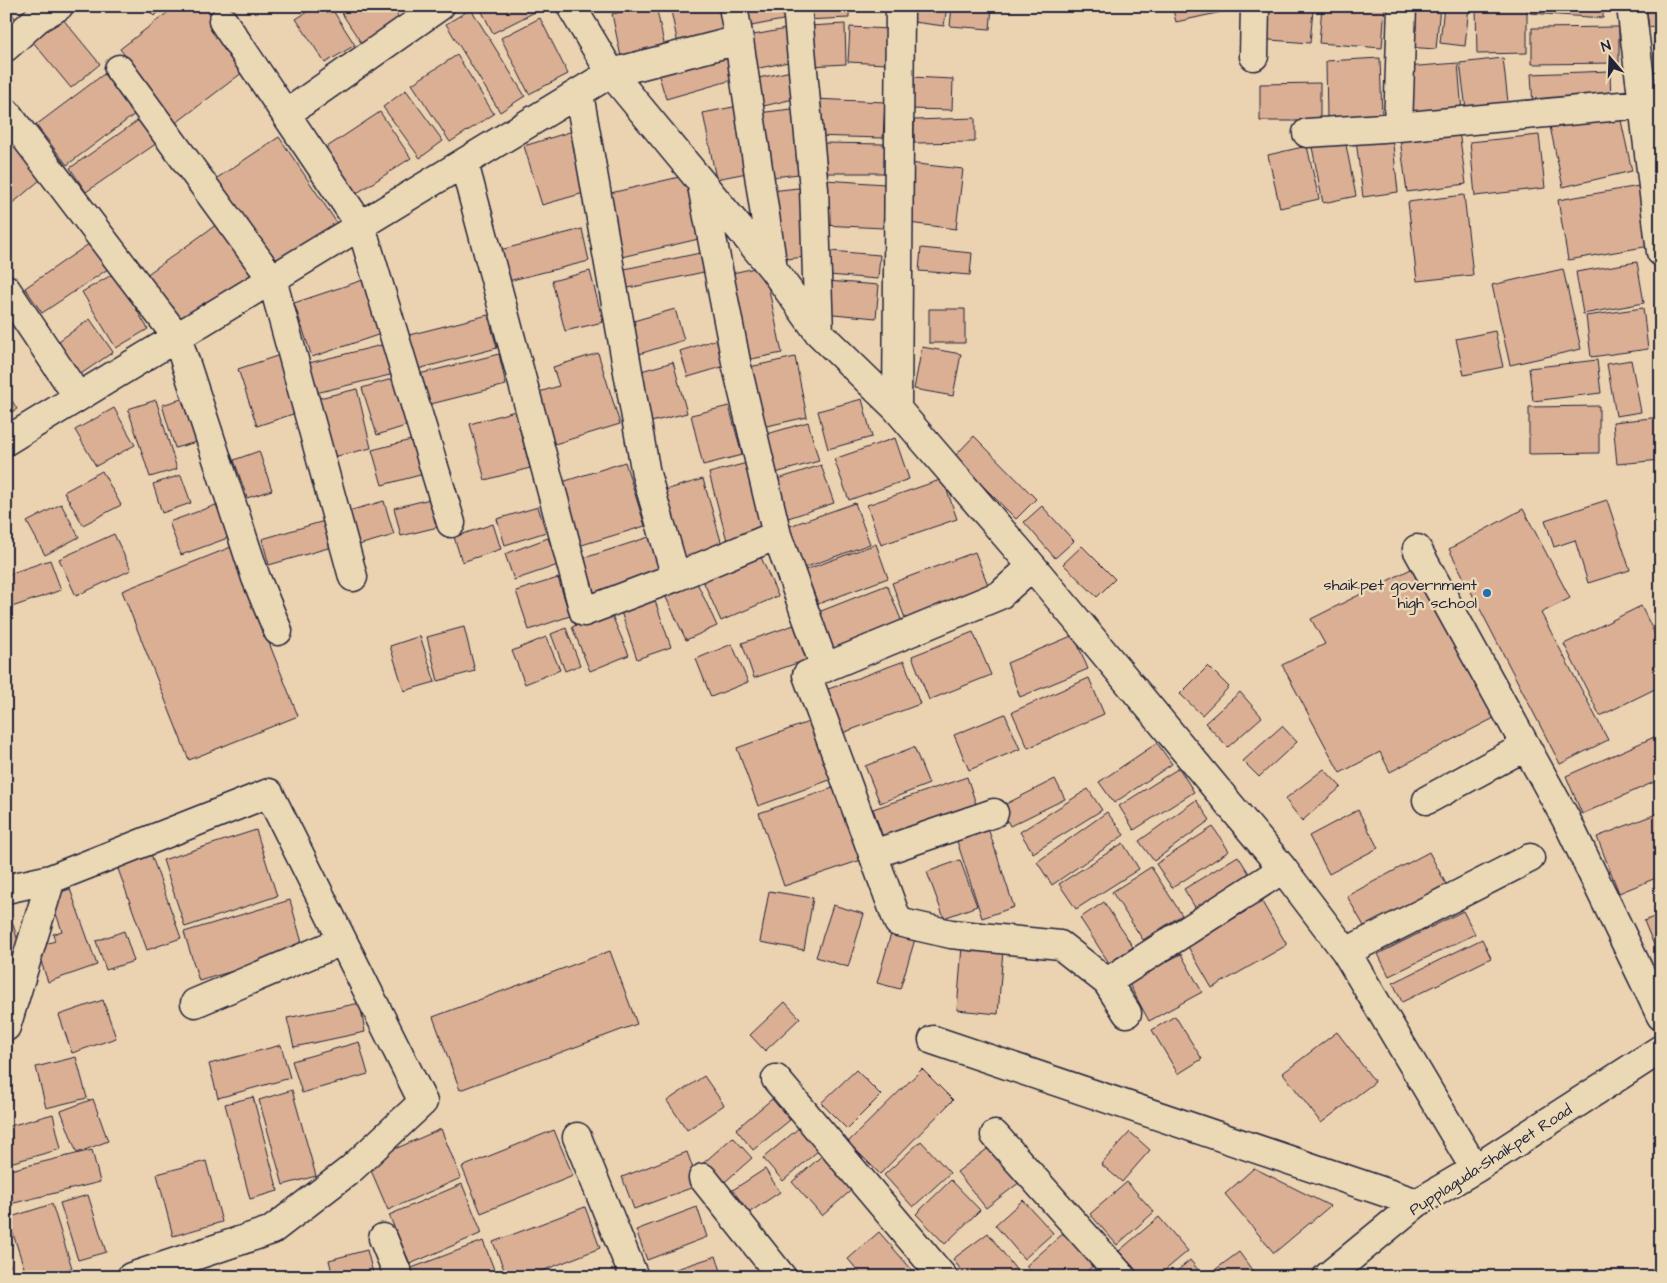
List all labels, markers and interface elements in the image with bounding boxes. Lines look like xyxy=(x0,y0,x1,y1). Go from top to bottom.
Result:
north arrow xyxy=(1584,32,1634,82)
text: N xyxy=(1599,36,1614,58)
place label: shaikpet government high school xyxy=(1324,574,1478,615)
marker: shaikpet government high school xyxy=(1481,587,1493,599)
street label: Pupplaguda-Shaikpet Road xyxy=(1405,1099,1577,1222)

